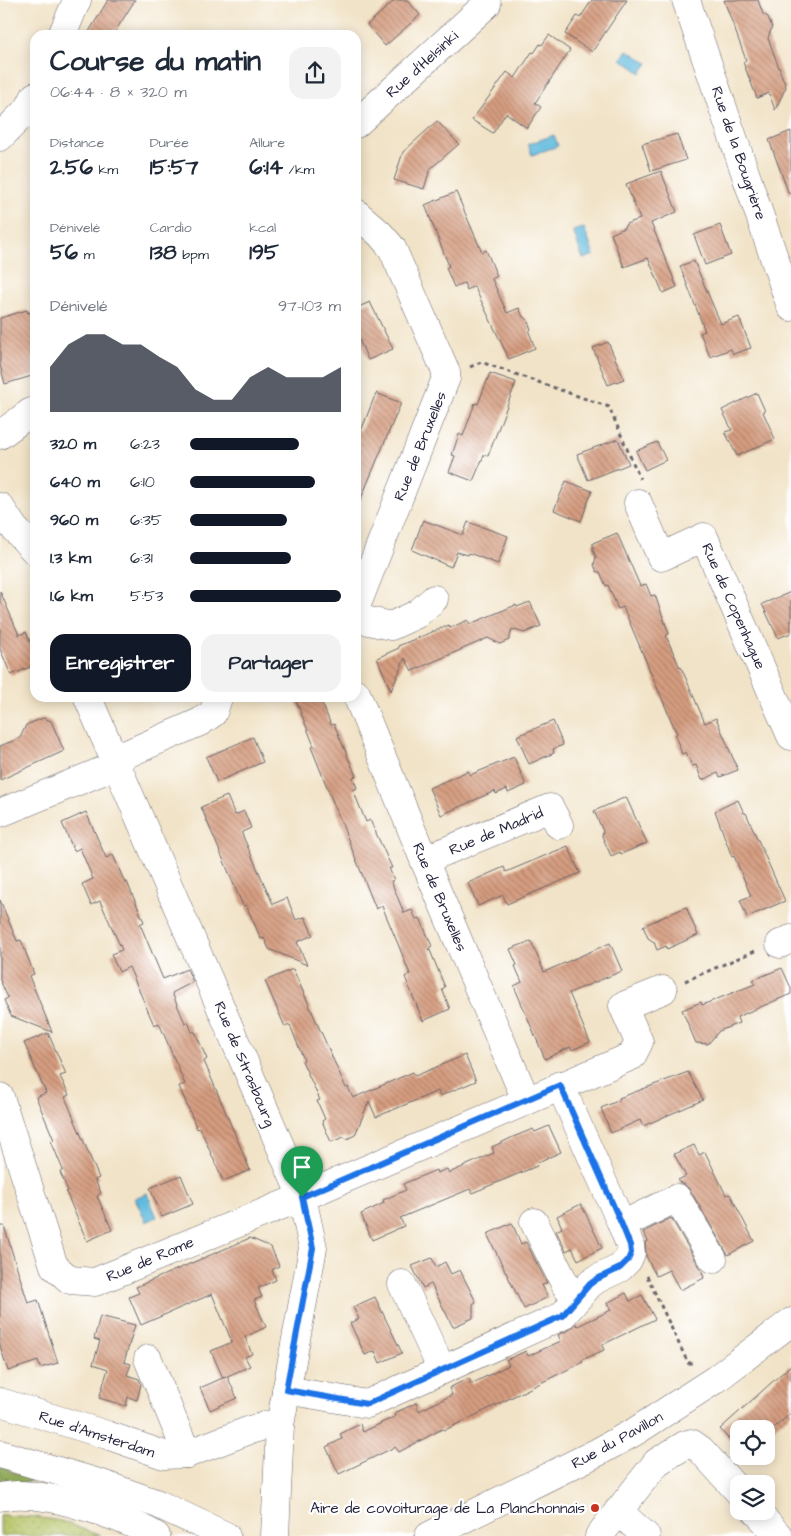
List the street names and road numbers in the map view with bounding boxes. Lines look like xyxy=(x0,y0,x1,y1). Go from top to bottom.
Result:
street label: Rue d'Helsinki xyxy=(382,26,464,103)
street label: Rue de la Bougrière xyxy=(705,84,771,223)
street label: Rue de Bruxelles xyxy=(389,388,452,504)
street label: Rue de Copenhague xyxy=(695,540,771,673)
street label: Rue de Madrid xyxy=(446,802,547,861)
street label: Rue de Bruxelles xyxy=(407,840,472,955)
street label: Rue de Strasbourg xyxy=(208,998,280,1131)
street label: Rue de Rome xyxy=(103,1232,197,1287)
street label: Rue d'Amsterdam xyxy=(36,1406,158,1463)
street label: Rue du Pavillon xyxy=(568,1406,667,1474)

